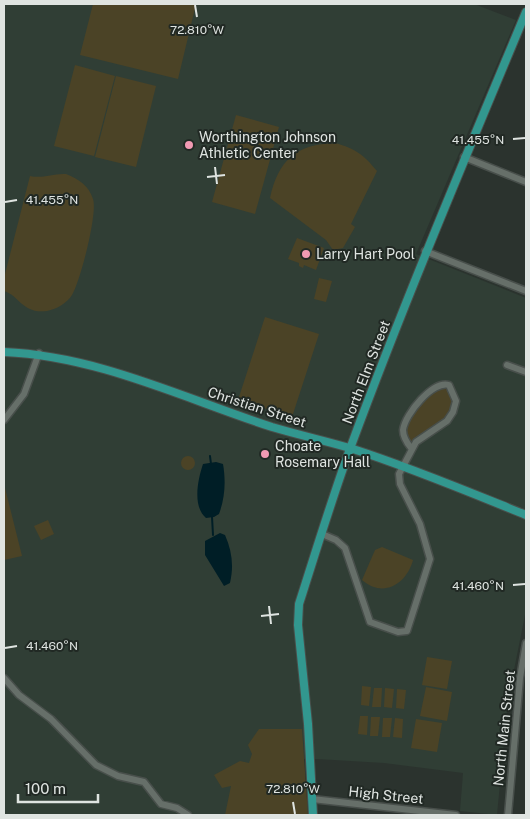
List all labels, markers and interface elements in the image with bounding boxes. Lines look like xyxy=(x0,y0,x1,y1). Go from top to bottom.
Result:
text: 72.810°W xyxy=(170,23,225,37)
place label: Worthington Johnson Athletic Center xyxy=(199,129,336,161)
text: 41.455°N xyxy=(452,133,504,147)
marker: Worthington Johnson Athletic Center xyxy=(183,139,195,151)
text: 41.455°N xyxy=(26,193,78,207)
place label: Larry Hart Pool xyxy=(316,246,415,262)
marker: Larry Hart Pool xyxy=(300,248,312,260)
street label: North Elm Street xyxy=(339,318,393,426)
street label: Christian Street xyxy=(206,384,308,430)
place label: Choate Rosemary Hall xyxy=(275,438,370,470)
marker: Choate Rosemary Hall xyxy=(259,448,271,460)
text: 41.460°N xyxy=(452,579,504,593)
text: 41.460°N xyxy=(26,639,78,653)
street label: North Main Street xyxy=(490,669,518,787)
scale bar xyxy=(18,772,98,804)
text: 100 m xyxy=(25,780,66,797)
text: 72.810°W xyxy=(266,782,321,796)
street label: High Street xyxy=(348,783,424,807)

